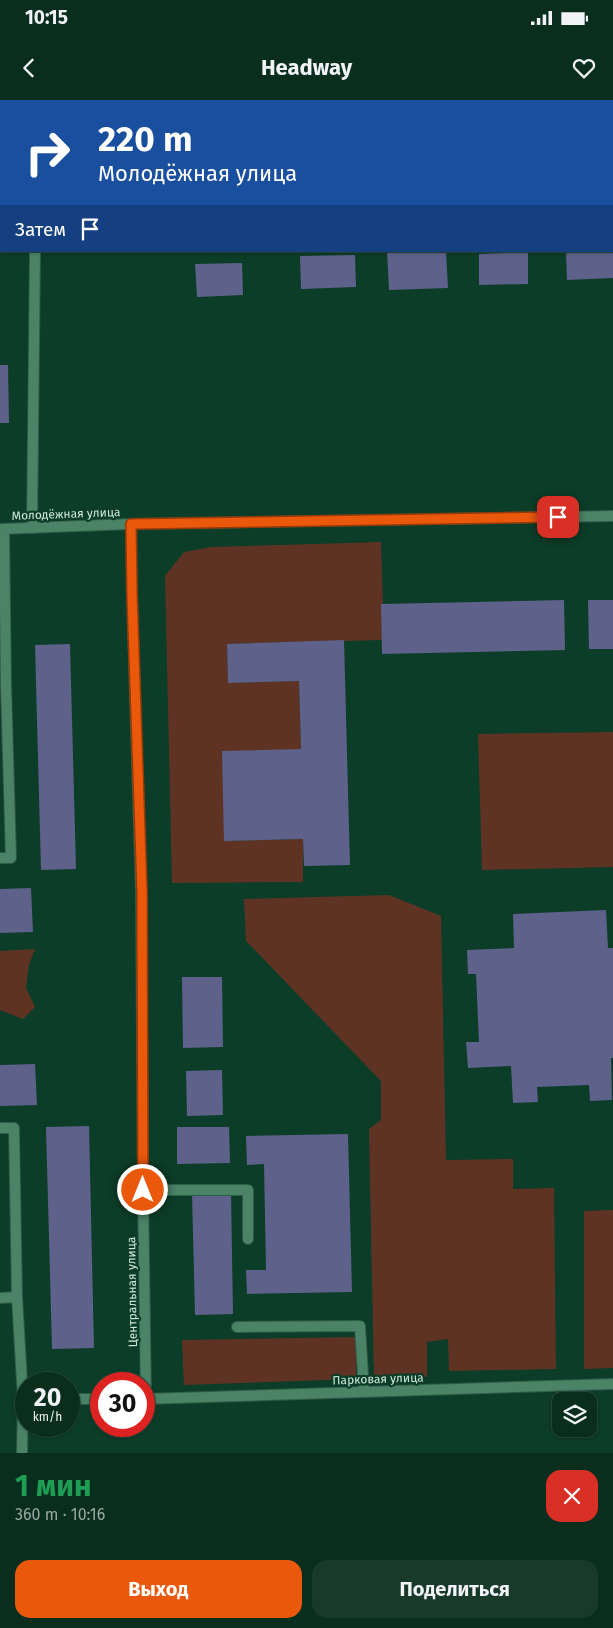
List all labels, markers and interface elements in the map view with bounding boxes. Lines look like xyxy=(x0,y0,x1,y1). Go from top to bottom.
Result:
text: 10:15 xyxy=(25,6,68,29)
icon: back xyxy=(15,54,43,82)
text: Headway xyxy=(261,54,352,81)
icon: heart xyxy=(570,54,598,82)
text: 220 m xyxy=(98,118,193,160)
icon: right xyxy=(15,120,80,185)
text: Молодёжная улица xyxy=(98,160,297,187)
icon: arrive xyxy=(76,215,104,243)
text: Затем xyxy=(15,218,66,241)
pin xyxy=(537,496,579,538)
icon: arrive xyxy=(544,503,572,531)
street label: Молодёжная улица xyxy=(11,505,121,523)
position arrow xyxy=(116,1163,168,1215)
street label: Центральная улица xyxy=(124,1237,140,1347)
street label: Парковая улица xyxy=(332,1370,424,1388)
speed limit sign: 30 xyxy=(90,1372,155,1437)
text: 20 xyxy=(34,1383,61,1413)
map controls xyxy=(552,1392,597,1437)
button: layers xyxy=(552,1392,597,1437)
text: km/h xyxy=(33,1410,62,1424)
text: 1 мин xyxy=(15,1468,92,1504)
button: close xyxy=(546,1470,598,1522)
text: 360 m · 10:16 xyxy=(15,1505,105,1524)
button: Выход xyxy=(15,1560,302,1618)
button: Поделиться xyxy=(312,1560,598,1618)

